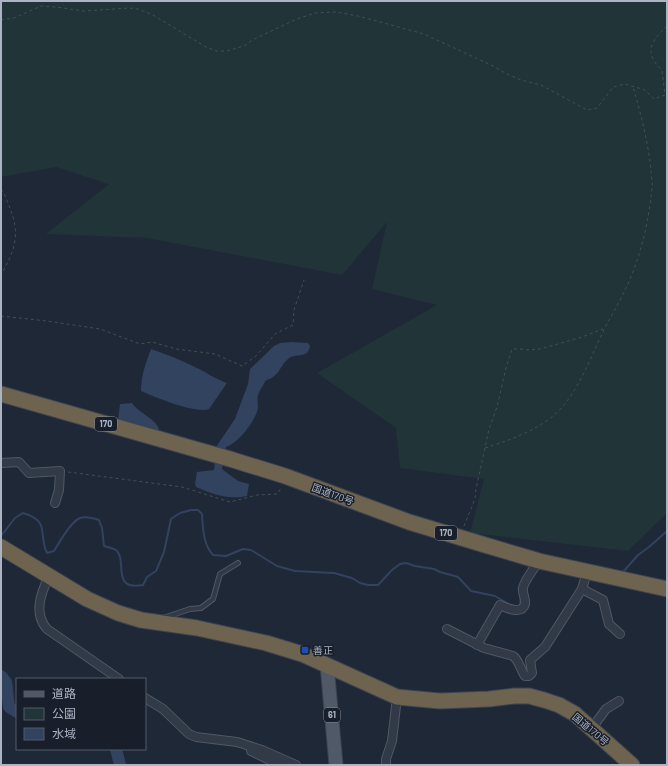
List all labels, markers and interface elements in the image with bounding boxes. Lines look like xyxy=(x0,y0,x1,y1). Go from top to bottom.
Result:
road number: 170 xyxy=(95,417,117,431)
street label: 国道170号 xyxy=(310,481,356,507)
road number: 170 xyxy=(435,526,457,540)
place label: 善正 xyxy=(313,644,333,656)
marker: 善正 xyxy=(300,645,310,655)
legend xyxy=(16,678,146,750)
text: 道路 xyxy=(52,686,76,700)
text: 公園 xyxy=(52,706,76,720)
road number: 61 xyxy=(324,708,340,722)
street label: 国道170号 xyxy=(570,710,612,748)
text: 水域 xyxy=(52,726,76,740)

